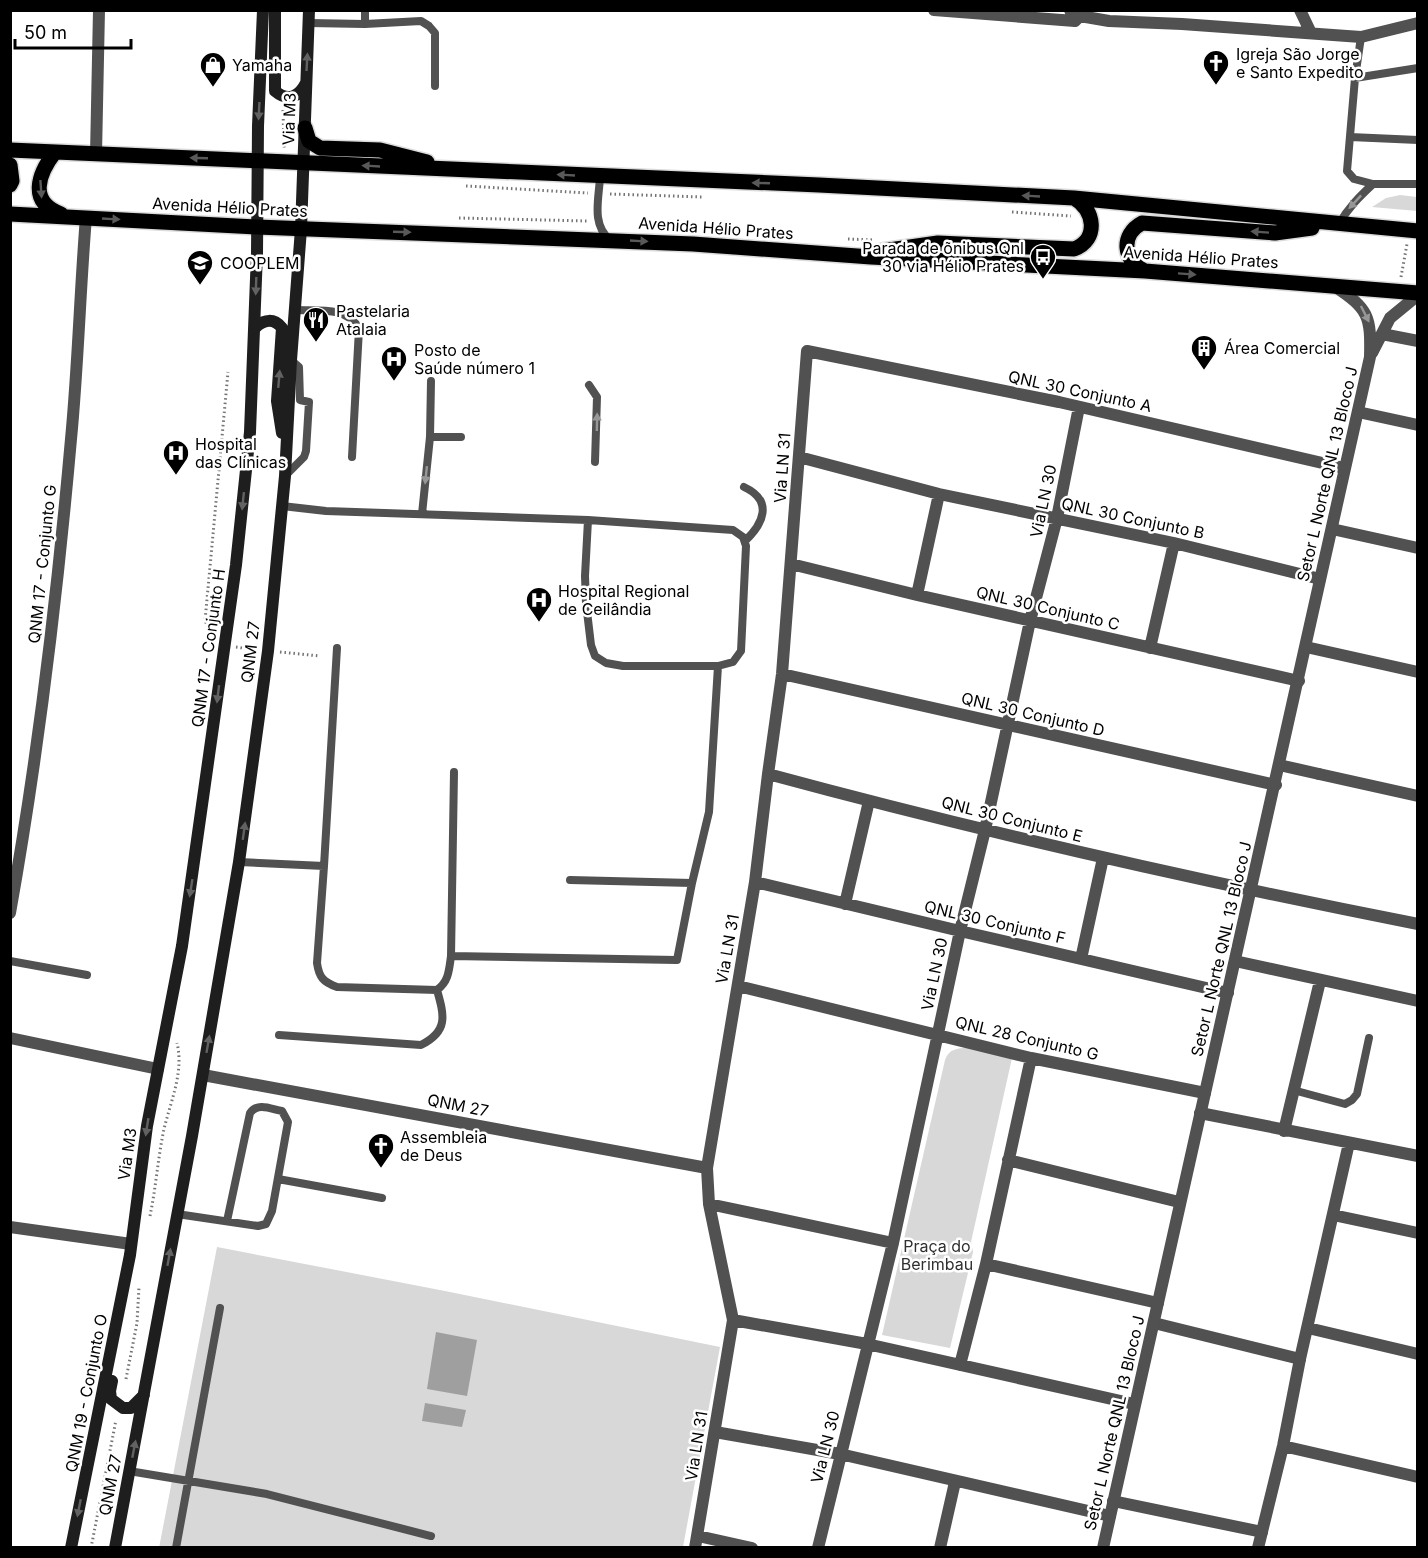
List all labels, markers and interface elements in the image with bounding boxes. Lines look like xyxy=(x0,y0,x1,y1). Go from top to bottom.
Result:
scale bar xyxy=(15,12,130,50)
text: 50 m xyxy=(24,22,67,43)
place label: Igreja São Jorge e Santo Expedito xyxy=(1236,44,1364,82)
church icon: Igreja São Jorge e Santo Expedito xyxy=(1201,48,1231,86)
shop icon: Yamaha xyxy=(198,50,228,88)
one-way arrow xyxy=(303,53,312,72)
place label: Yamaha xyxy=(232,55,292,75)
street label: Via M3 xyxy=(278,92,300,146)
one-way arrow xyxy=(254,101,263,120)
one-way arrow xyxy=(190,154,209,163)
one-way arrow xyxy=(362,161,381,170)
one-way arrow xyxy=(557,171,576,180)
one-way arrow xyxy=(751,178,770,187)
one-way arrow xyxy=(36,180,46,199)
one-way arrow xyxy=(1021,191,1040,200)
street label: Avenida Hélio Prates xyxy=(152,193,308,221)
one-way arrow xyxy=(1349,194,1362,209)
street label: Avenida Hélio Prates xyxy=(638,213,794,243)
one-way arrow xyxy=(101,214,120,223)
one-way arrow xyxy=(1251,227,1270,236)
one-way arrow xyxy=(392,228,411,237)
one-way arrow xyxy=(629,237,648,246)
place label: Parada de õnibus Qnl 30 via Hélio Prates xyxy=(862,238,1024,276)
bus stop icon: Parada de õnibus Qnl 30 via Hélio Prates xyxy=(1028,242,1058,280)
street label: Avenida Hélio Prates xyxy=(1123,242,1279,272)
school or university icon: COOPLEM xyxy=(185,248,215,286)
place label: COOPLEM xyxy=(220,253,300,273)
one-way arrow xyxy=(1178,269,1197,279)
one-way arrow xyxy=(251,276,261,295)
place label: Pastelaria Atalaia xyxy=(336,301,410,339)
restaurant icon: Pastelaria Atalaia xyxy=(301,305,331,343)
one-way arrow xyxy=(1360,305,1369,322)
building icon: Área Comercial xyxy=(1189,333,1219,371)
place label: Área Comercial xyxy=(1224,338,1340,358)
place label: Posto de Saúde número 1 xyxy=(414,340,535,378)
hospital icon: Posto de Saúde número 1 xyxy=(379,344,409,382)
street label: Setor L Norte QNL 13 Bloco J xyxy=(1292,364,1362,584)
street label: QNL 30 Conjunto A xyxy=(1006,366,1154,416)
one-way arrow xyxy=(274,370,284,389)
one-way arrow xyxy=(592,413,602,432)
street label: Via LN 31 xyxy=(770,432,794,504)
place label: Hospital das Clínicas xyxy=(195,434,286,472)
hospital icon: Hospital das Clínicas xyxy=(161,438,191,476)
street label: Via LN 30 xyxy=(1026,463,1060,539)
one-way arrow xyxy=(421,466,431,485)
street label: QNM 17 - Conjunto G xyxy=(24,483,60,645)
one-way arrow xyxy=(238,492,247,511)
street label: QNL 30 Conjunto B xyxy=(1060,493,1206,543)
street label: QNM 17 - Conjunto H xyxy=(187,568,229,728)
place label: Hospital Regional de Ceilândia xyxy=(558,581,689,619)
street label: QNL 30 Conjunto C xyxy=(974,582,1122,634)
hospital icon: Hospital Regional de Ceilândia xyxy=(524,585,554,623)
street label: QNM 27 xyxy=(236,620,264,684)
one-way arrow xyxy=(213,685,222,704)
street label: QNL 30 Conjunto D xyxy=(959,688,1107,740)
street label: QNL 30 Conjunto E xyxy=(939,792,1085,846)
one-way arrow xyxy=(239,822,248,841)
street label: Setor L Norte QNL 13 Bloco J xyxy=(1186,839,1256,1059)
one-way arrow xyxy=(187,878,196,897)
street label: QNL 30 Conjunto F xyxy=(922,896,1068,948)
street label: Via LN 31 xyxy=(711,913,743,985)
street label: Via LN 30 xyxy=(917,936,951,1012)
street label: QNL 28 Conjunto G xyxy=(953,1012,1101,1064)
one-way arrow xyxy=(204,1035,213,1054)
street label: QNM 27 xyxy=(426,1089,490,1121)
one-way arrow xyxy=(143,1118,152,1137)
street label: Via M3 xyxy=(113,1126,141,1182)
place label: Assembleia de Deus xyxy=(400,1127,487,1165)
church icon: Assembleia de Deus xyxy=(366,1131,396,1169)
park label: Praça do Berimbau xyxy=(901,1236,973,1274)
one-way arrow xyxy=(165,1247,174,1266)
street label: QNM 19 - Conjunto O xyxy=(61,1312,111,1474)
street label: Setor L Norte QNL 13 Bloco J xyxy=(1079,1313,1149,1533)
street label: Via LN 30 xyxy=(806,1409,844,1485)
street label: Via LN 31 xyxy=(681,1410,711,1482)
one-way arrow xyxy=(130,1439,139,1458)
street label: QNM 27 xyxy=(94,1453,126,1517)
one-way arrow xyxy=(74,1498,83,1517)

